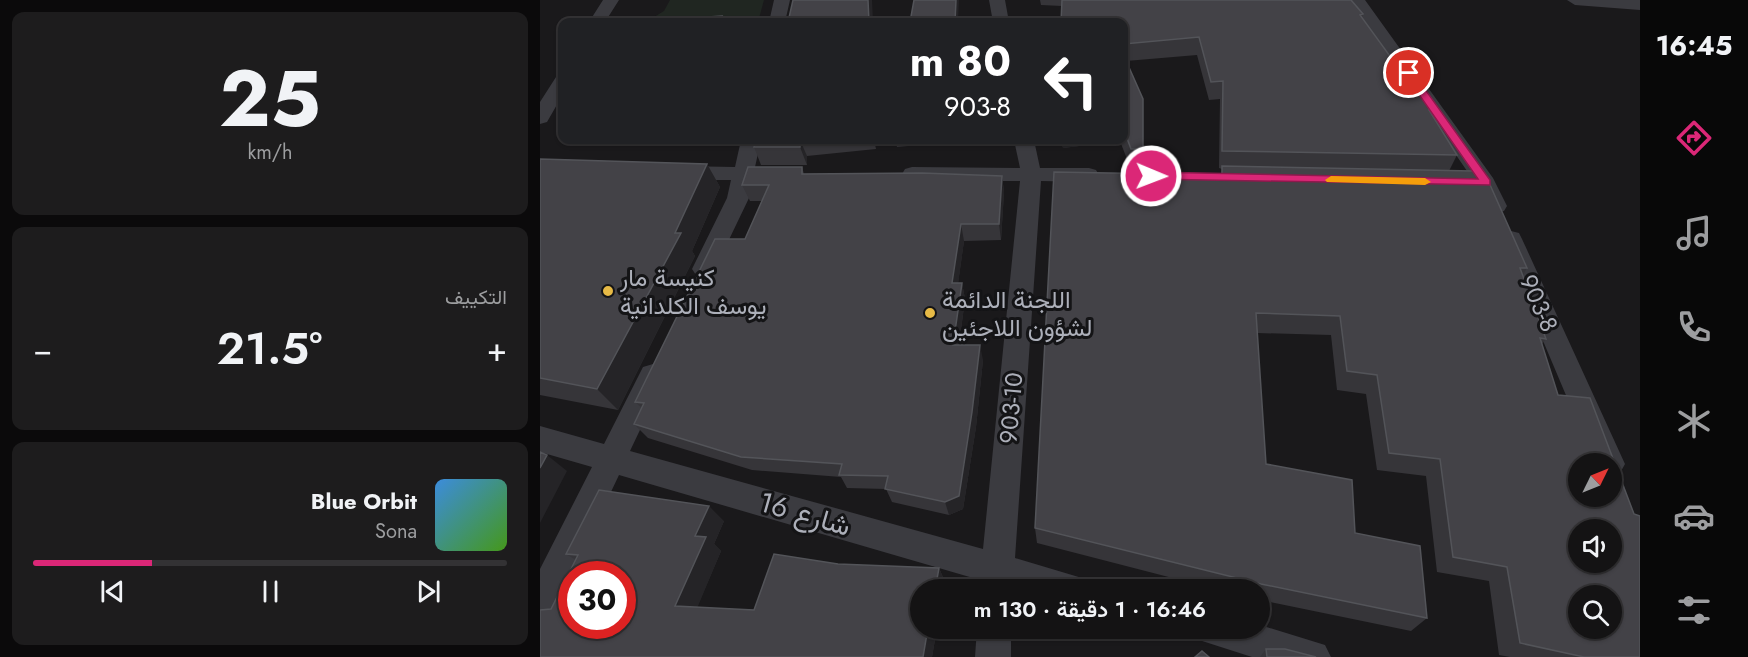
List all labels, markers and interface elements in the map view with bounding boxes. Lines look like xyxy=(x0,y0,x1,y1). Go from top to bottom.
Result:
text: 16:45 xyxy=(1656,26,1732,65)
text: 80 m xyxy=(910,31,1011,92)
icon: left xyxy=(1032,42,1110,120)
text: 25 xyxy=(219,43,321,155)
pin xyxy=(1383,47,1434,98)
icon: arrive xyxy=(1392,56,1425,89)
text: 903-8 xyxy=(944,87,1011,126)
icon: directions xyxy=(1673,117,1715,159)
text: km/h xyxy=(247,138,293,167)
position arrow xyxy=(1119,144,1183,208)
icon: music xyxy=(1673,212,1715,254)
place label: كنيسة مار يوسف الكلدانية xyxy=(619,260,767,323)
street label: 903-8 xyxy=(1511,269,1567,337)
place label: اللجنة الدائمة لشؤون اللاجئين xyxy=(942,282,1092,345)
text: التكييف xyxy=(445,283,507,312)
marker: كنيسة مار يوسف الكلدانية xyxy=(601,284,615,298)
marker: اللجنة الدائمة لشؤون اللاجئين xyxy=(923,306,937,320)
icon: phone xyxy=(1673,306,1715,348)
text: 21.5° xyxy=(217,316,322,381)
text: − xyxy=(33,326,52,373)
text: + xyxy=(487,326,507,373)
street label: 903-10 xyxy=(990,371,1032,445)
icon: climate xyxy=(1673,400,1715,442)
north arrow xyxy=(1568,453,1622,507)
map controls xyxy=(1568,453,1622,639)
street label: شارع 16 xyxy=(754,481,856,547)
text: Blue Orbit xyxy=(311,485,417,517)
icon: car xyxy=(1673,495,1715,537)
text: Sona xyxy=(375,517,417,546)
button: sound xyxy=(1568,519,1622,573)
speed limit sign: 30 xyxy=(558,561,636,639)
icon: previous xyxy=(96,575,129,608)
icon: pause xyxy=(254,575,287,608)
icon: next xyxy=(412,575,445,608)
button: search xyxy=(1568,585,1622,639)
icon: filters xyxy=(1673,589,1715,631)
text: 16:46 · 1 دقيقة · 130 m xyxy=(974,593,1206,625)

